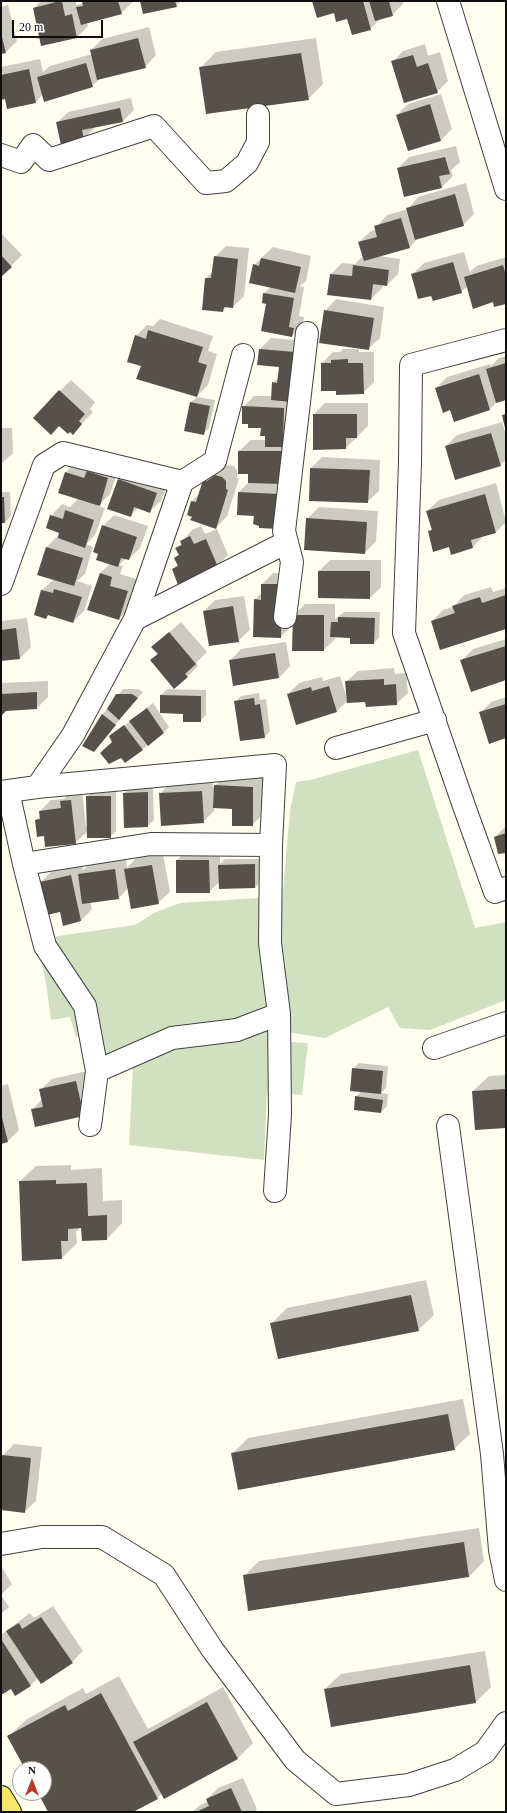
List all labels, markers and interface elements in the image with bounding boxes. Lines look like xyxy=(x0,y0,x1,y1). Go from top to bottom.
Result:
scale bar xyxy=(14,12,105,38)
text: 20 m xyxy=(19,20,43,34)
north arrow xyxy=(12,1761,52,1801)
text: N xyxy=(28,1764,36,1776)

